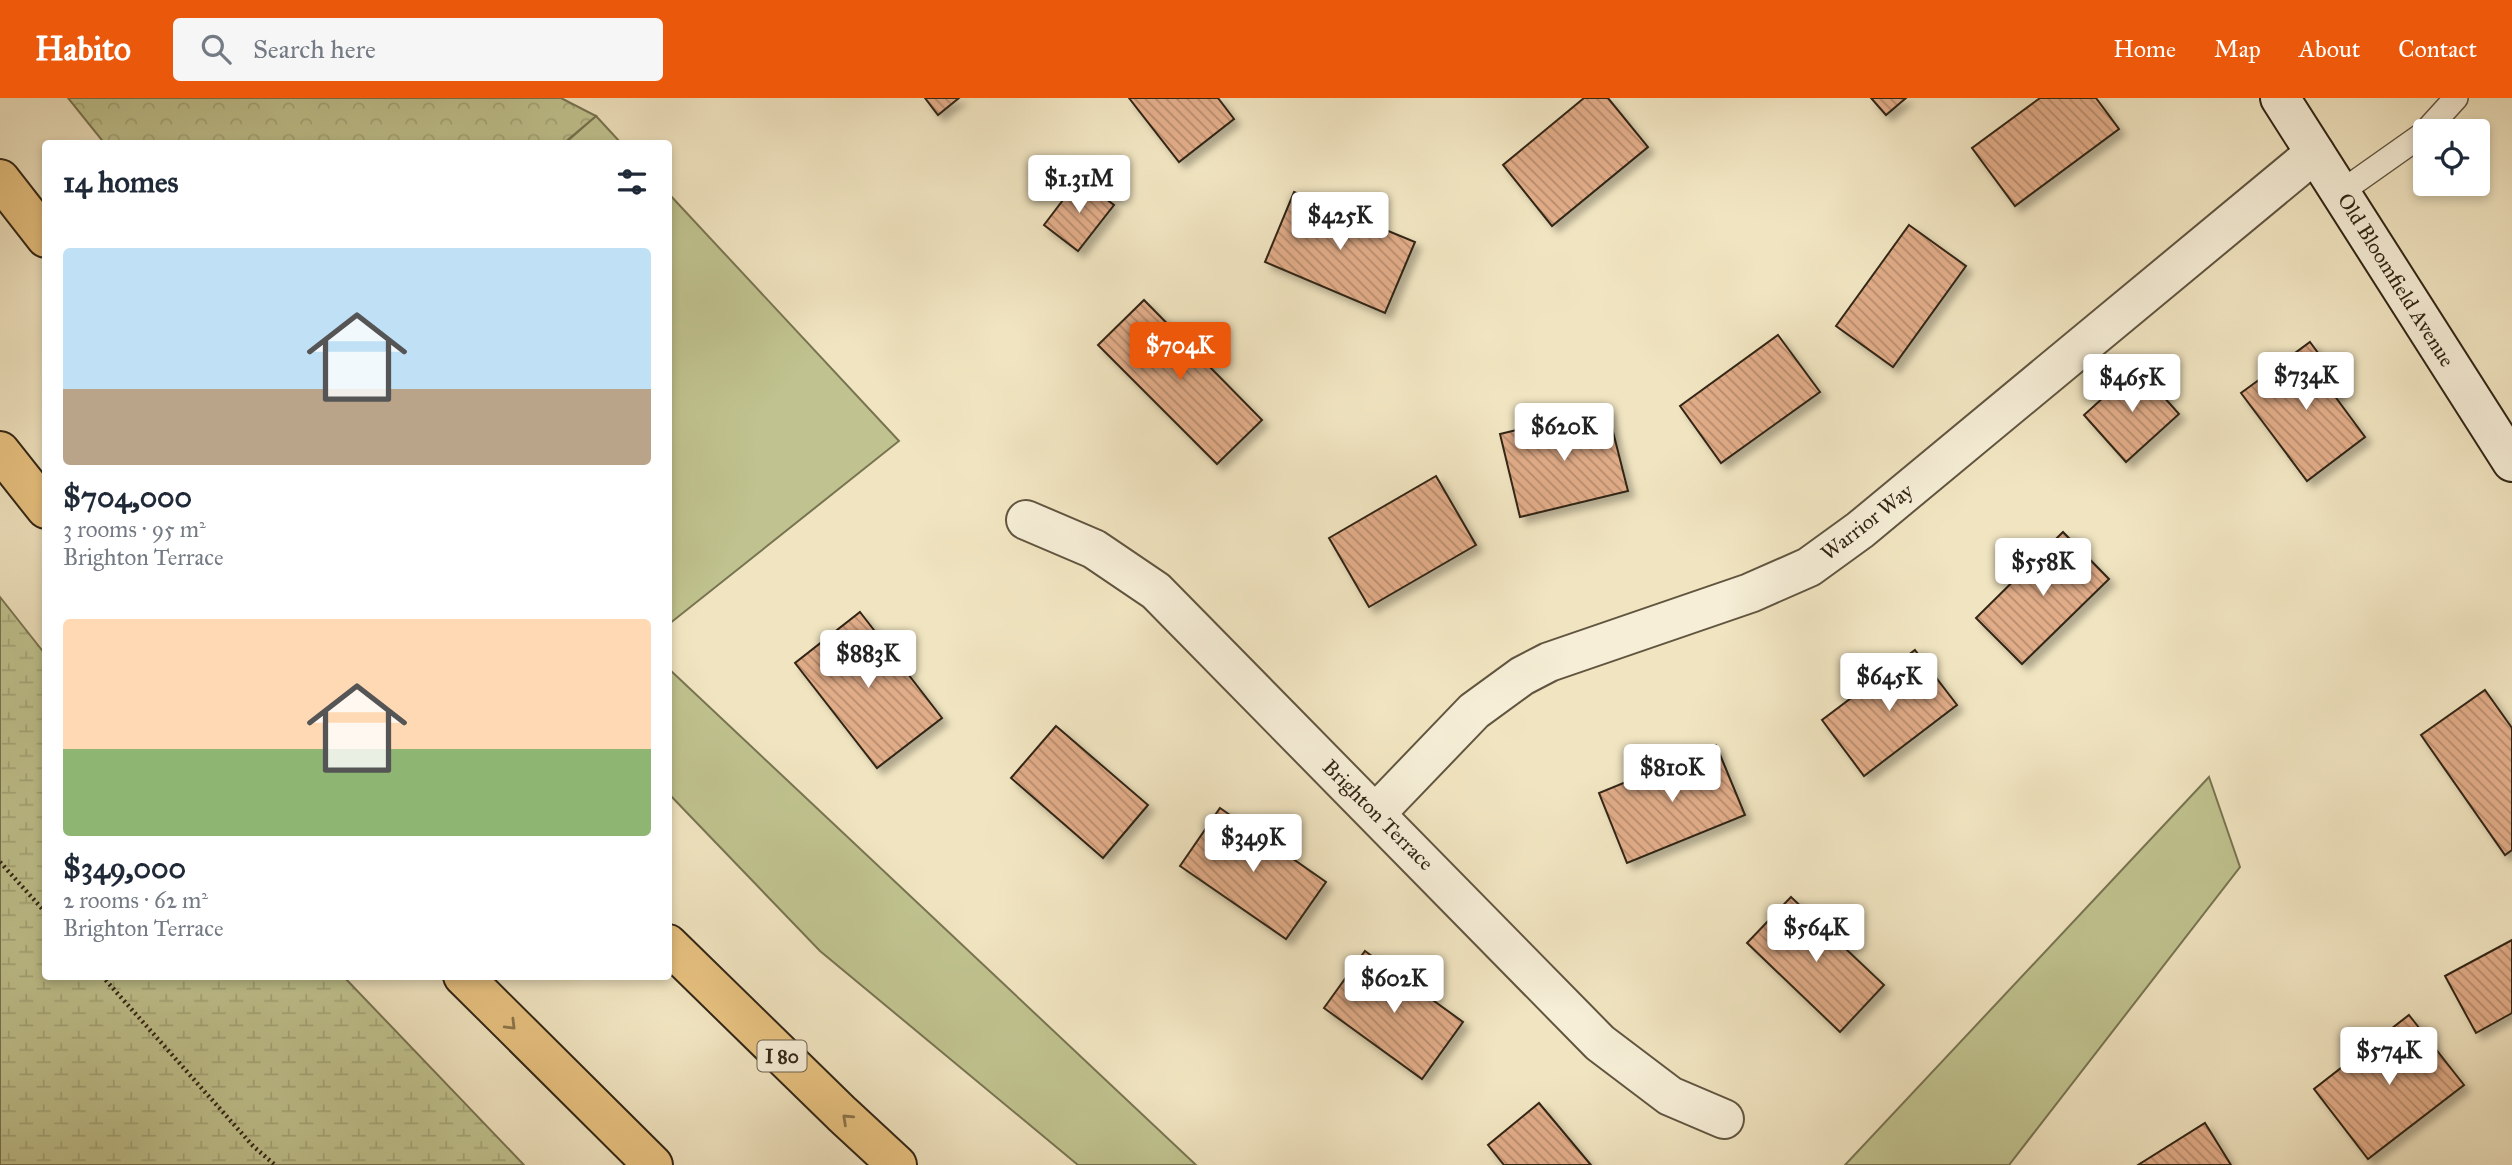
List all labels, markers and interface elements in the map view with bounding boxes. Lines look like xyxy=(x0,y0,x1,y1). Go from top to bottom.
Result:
search box xyxy=(173,18,663,81)
text: Habito xyxy=(35,29,131,69)
icon: search xyxy=(197,30,235,68)
text: Search here xyxy=(253,33,376,65)
text: Home xyxy=(2113,34,2176,64)
text: Map xyxy=(2214,34,2261,64)
text: About xyxy=(2299,34,2360,64)
text: Contact xyxy=(2398,34,2477,64)
map controls xyxy=(2413,119,2490,196)
button: locate xyxy=(2413,119,2490,196)
pin: $1.31M xyxy=(1022,156,1136,215)
icon: filters xyxy=(613,163,651,201)
text: 14 homes xyxy=(63,164,178,200)
text: $1.31M xyxy=(1044,164,1114,192)
street label: Old Bloomfield Avenue xyxy=(2332,188,2460,372)
pin: $425K xyxy=(1291,192,1389,252)
text: $425K xyxy=(1308,201,1372,229)
icon: home xyxy=(294,294,420,420)
pin: $704K xyxy=(1131,322,1229,382)
text: $704K xyxy=(1146,331,1214,359)
pin: $734K xyxy=(2257,352,2355,412)
pin: $465K xyxy=(2083,354,2181,414)
text: $734K xyxy=(2274,361,2338,389)
text: $465K xyxy=(2099,363,2165,391)
pin: $620K xyxy=(1515,404,1613,463)
text: $620K xyxy=(1531,412,1597,440)
street label: Warrior Way xyxy=(1816,477,1919,566)
text: $704,000 xyxy=(63,479,192,515)
text: 3 rooms · 95 m² xyxy=(63,515,206,543)
pin: $558K xyxy=(1994,538,2092,598)
text: Brighton Terrace xyxy=(63,543,223,571)
text: $558K xyxy=(2011,547,2075,575)
pin: $883K xyxy=(819,630,917,690)
text: $883K xyxy=(836,639,900,667)
pin: $645K xyxy=(1840,654,1938,713)
text: $645K xyxy=(1856,662,1922,690)
icon: home xyxy=(294,665,420,791)
pin: $810K xyxy=(1623,744,1721,804)
text: $810K xyxy=(1640,753,1704,781)
street label: Brighton Terrace xyxy=(1317,754,1439,876)
pin: $349K xyxy=(1204,814,1302,874)
text: $349K xyxy=(1221,823,1285,851)
text: $349,000 xyxy=(63,850,186,886)
text: 2 rooms · 62 m² xyxy=(63,886,208,914)
pin: $564K xyxy=(1767,904,1865,964)
text: $564K xyxy=(1783,913,1849,941)
text: Brighton Terrace xyxy=(63,914,223,942)
pin: $602K xyxy=(1345,956,1443,1015)
text: $602K xyxy=(1361,964,1427,992)
one-way arrow xyxy=(502,1017,515,1030)
pin: $574K xyxy=(2340,1028,2438,1087)
text: $574K xyxy=(2356,1036,2422,1064)
road number: I 80 xyxy=(758,1040,806,1072)
one-way arrow xyxy=(842,1114,855,1127)

